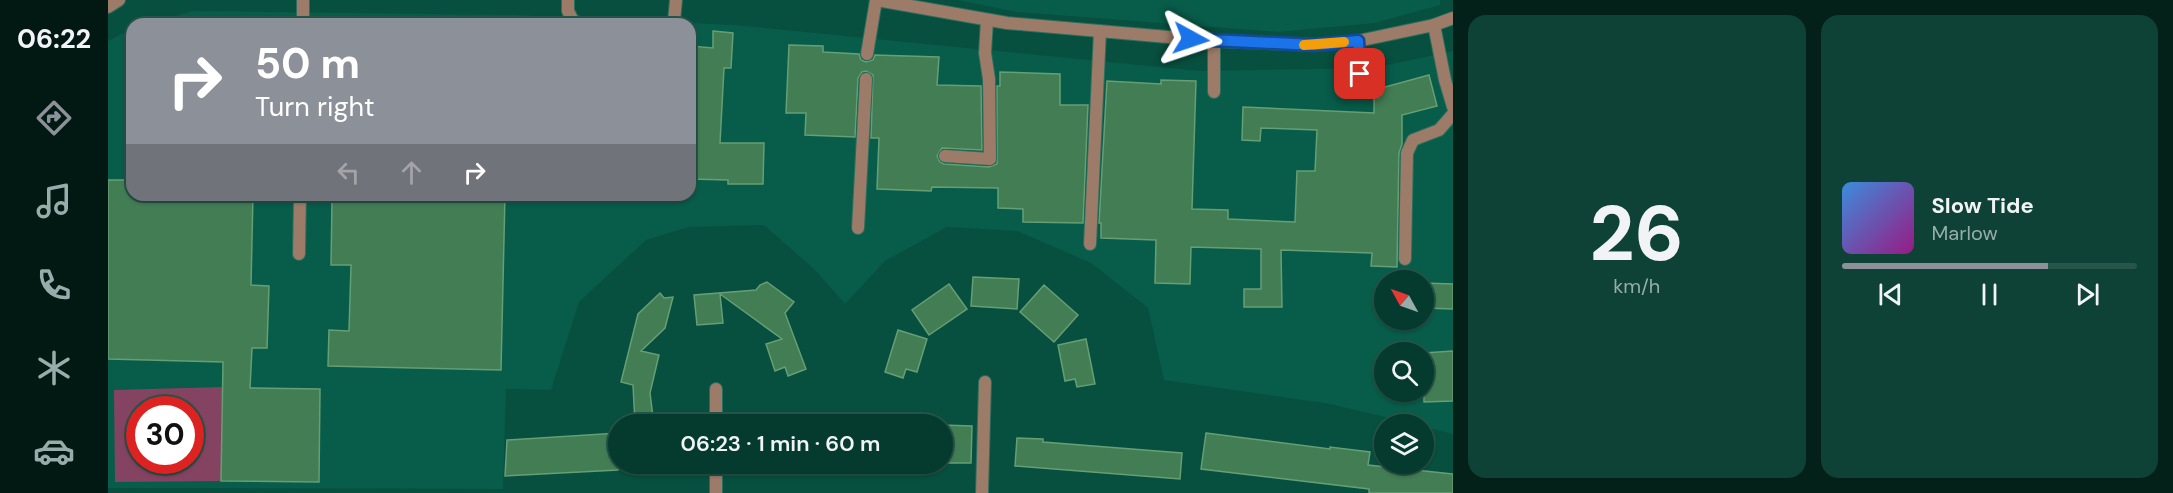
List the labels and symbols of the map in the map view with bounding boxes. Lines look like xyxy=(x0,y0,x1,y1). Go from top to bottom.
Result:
position arrow xyxy=(1159,7,1223,71)
pin xyxy=(1334,48,1385,99)
north arrow xyxy=(1374,270,1434,330)
speed limit sign: 30 xyxy=(126,396,204,474)

